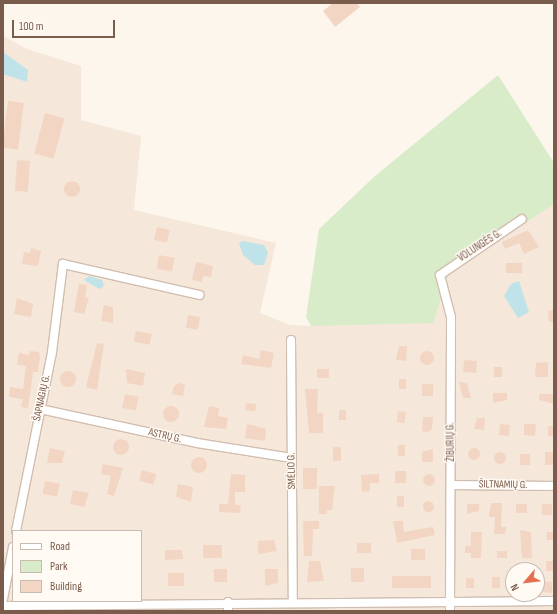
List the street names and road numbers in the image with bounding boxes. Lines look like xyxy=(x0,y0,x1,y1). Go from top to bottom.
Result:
street label: VOLUNGĖS G. xyxy=(456,227,504,265)
street label: ŠAPNAGIŲ G. xyxy=(31,374,53,422)
street label: ŽIBURIŲ G. xyxy=(444,422,458,462)
street label: ASTRŲ G. xyxy=(147,426,183,446)
street label: SMĖLIO G. xyxy=(285,452,299,490)
street label: ŠILTNAMIŲ G. xyxy=(479,478,527,492)

